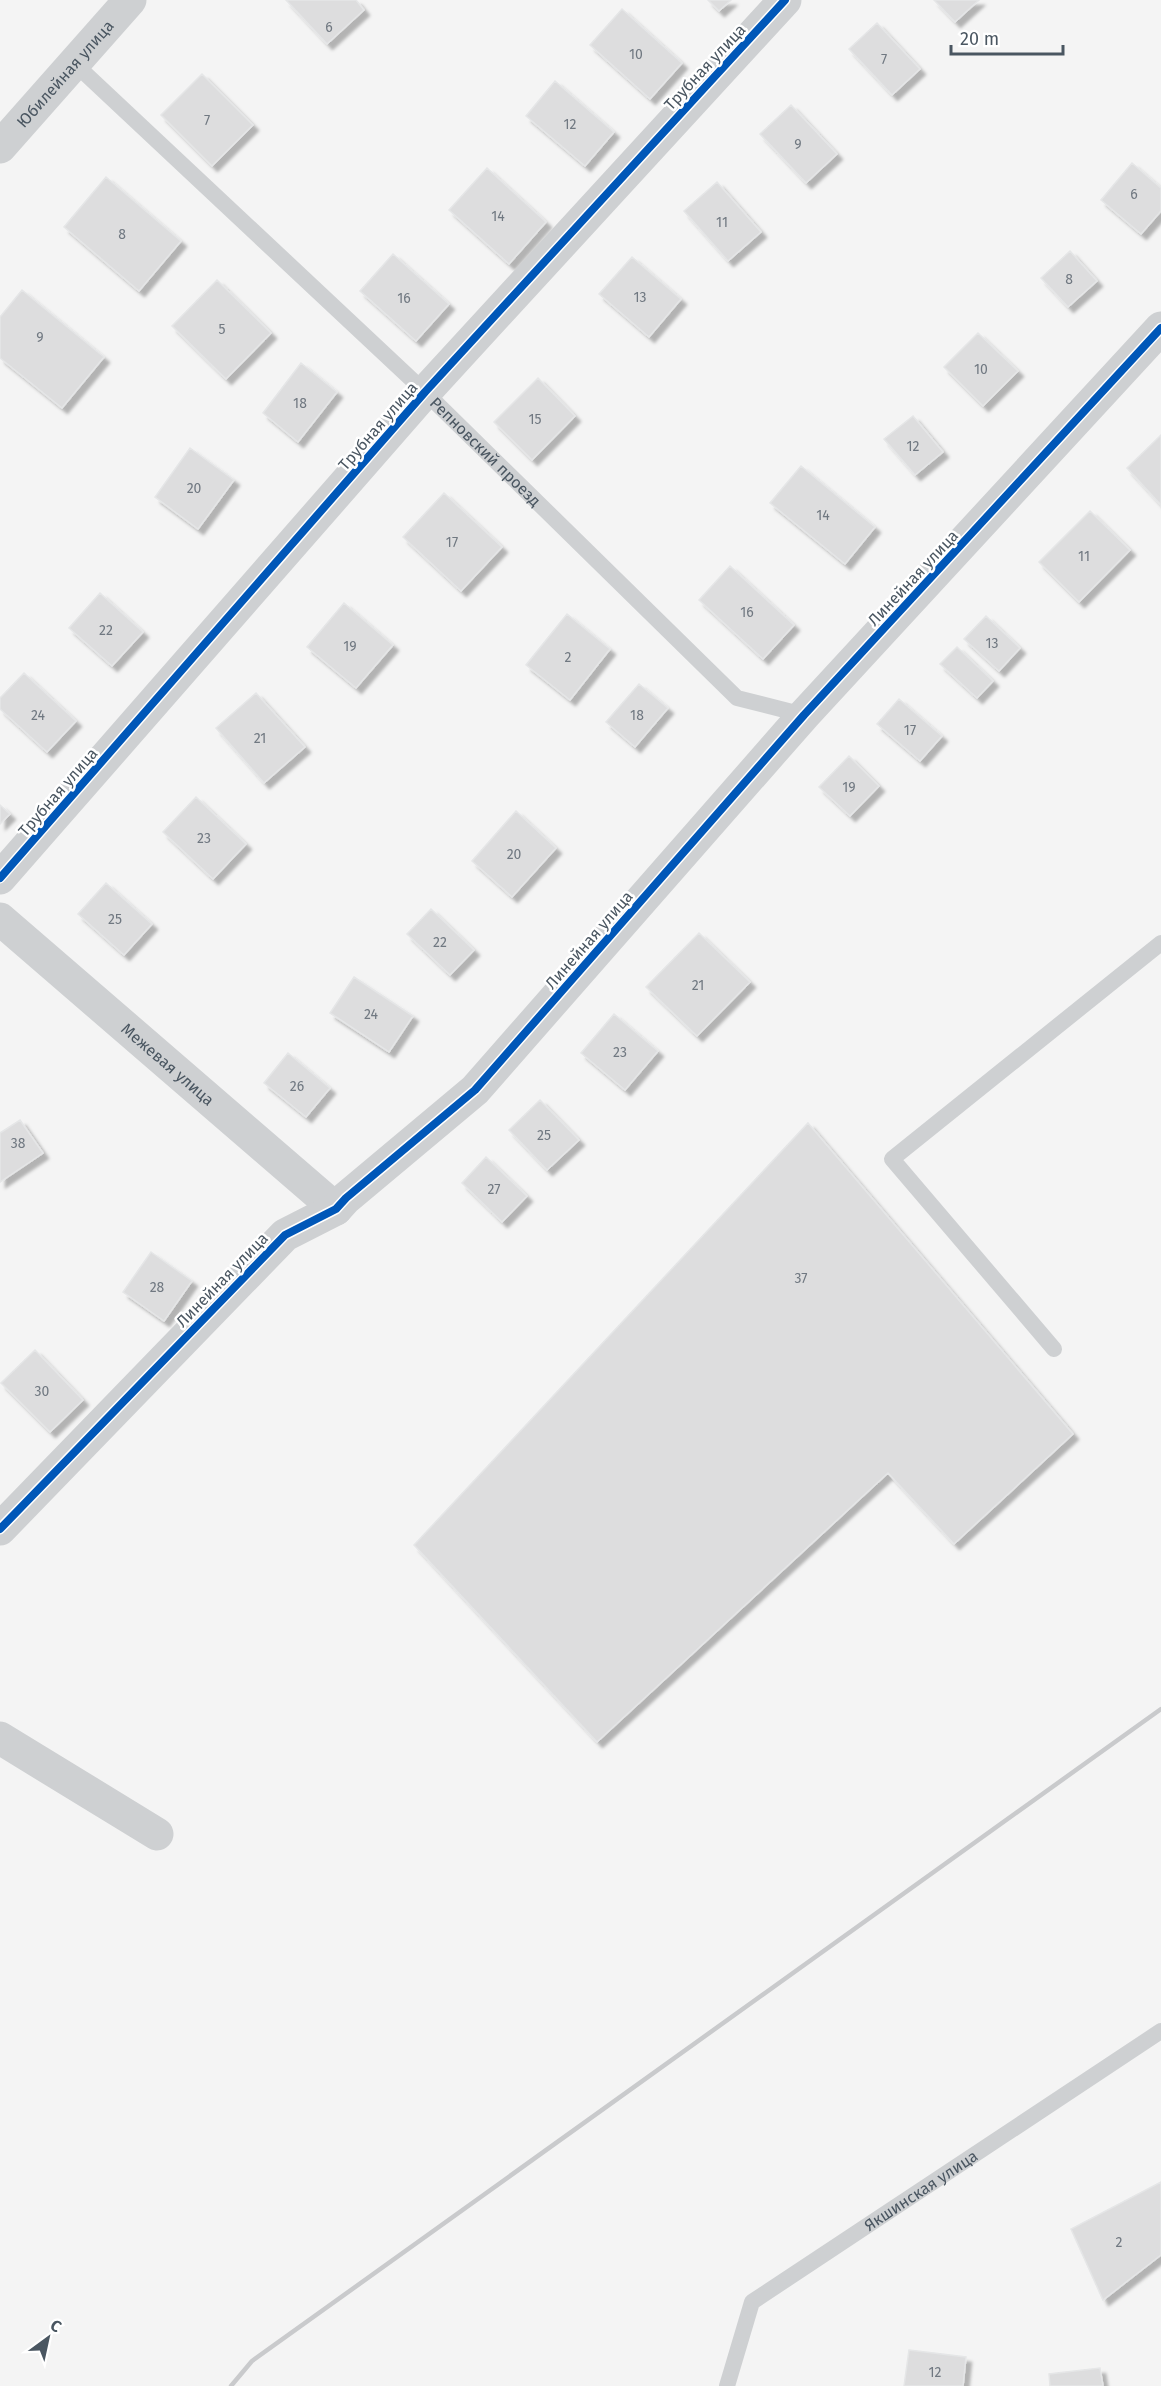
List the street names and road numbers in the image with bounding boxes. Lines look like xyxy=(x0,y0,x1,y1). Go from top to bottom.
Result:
street label: Юбилейная улица xyxy=(13,16,117,131)
street label: Трубная улица xyxy=(660,20,750,114)
street label: Трубная улица xyxy=(335,378,421,474)
street label: Репновский проезд xyxy=(426,393,545,510)
street label: Линейная улица xyxy=(864,526,962,630)
street label: Трубная улица xyxy=(15,744,101,840)
street label: Линейная улица xyxy=(541,887,637,993)
street label: Межевая улица xyxy=(118,1019,218,1109)
street label: Линейная улица xyxy=(172,1229,272,1331)
street label: Якшинская улица xyxy=(860,2146,981,2235)

